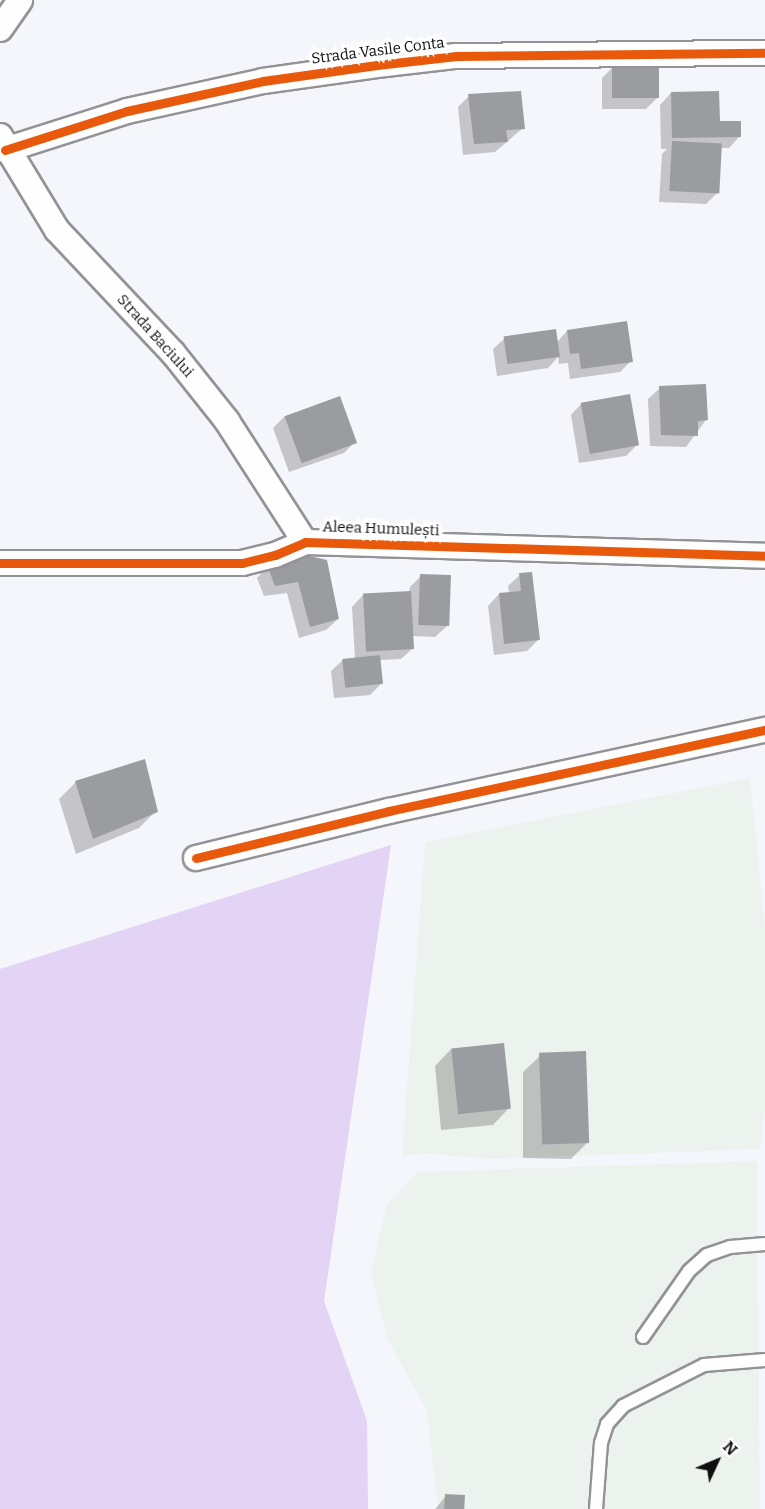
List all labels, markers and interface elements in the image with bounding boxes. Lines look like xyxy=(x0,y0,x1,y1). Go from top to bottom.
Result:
street label: Strada Vasile Conta xyxy=(310,34,446,68)
street label: Strada Baciului xyxy=(113,291,197,381)
street label: Aleea Humulești xyxy=(322,518,440,540)
north arrow xyxy=(687,1431,747,1491)
text: N xyxy=(719,1437,741,1459)

